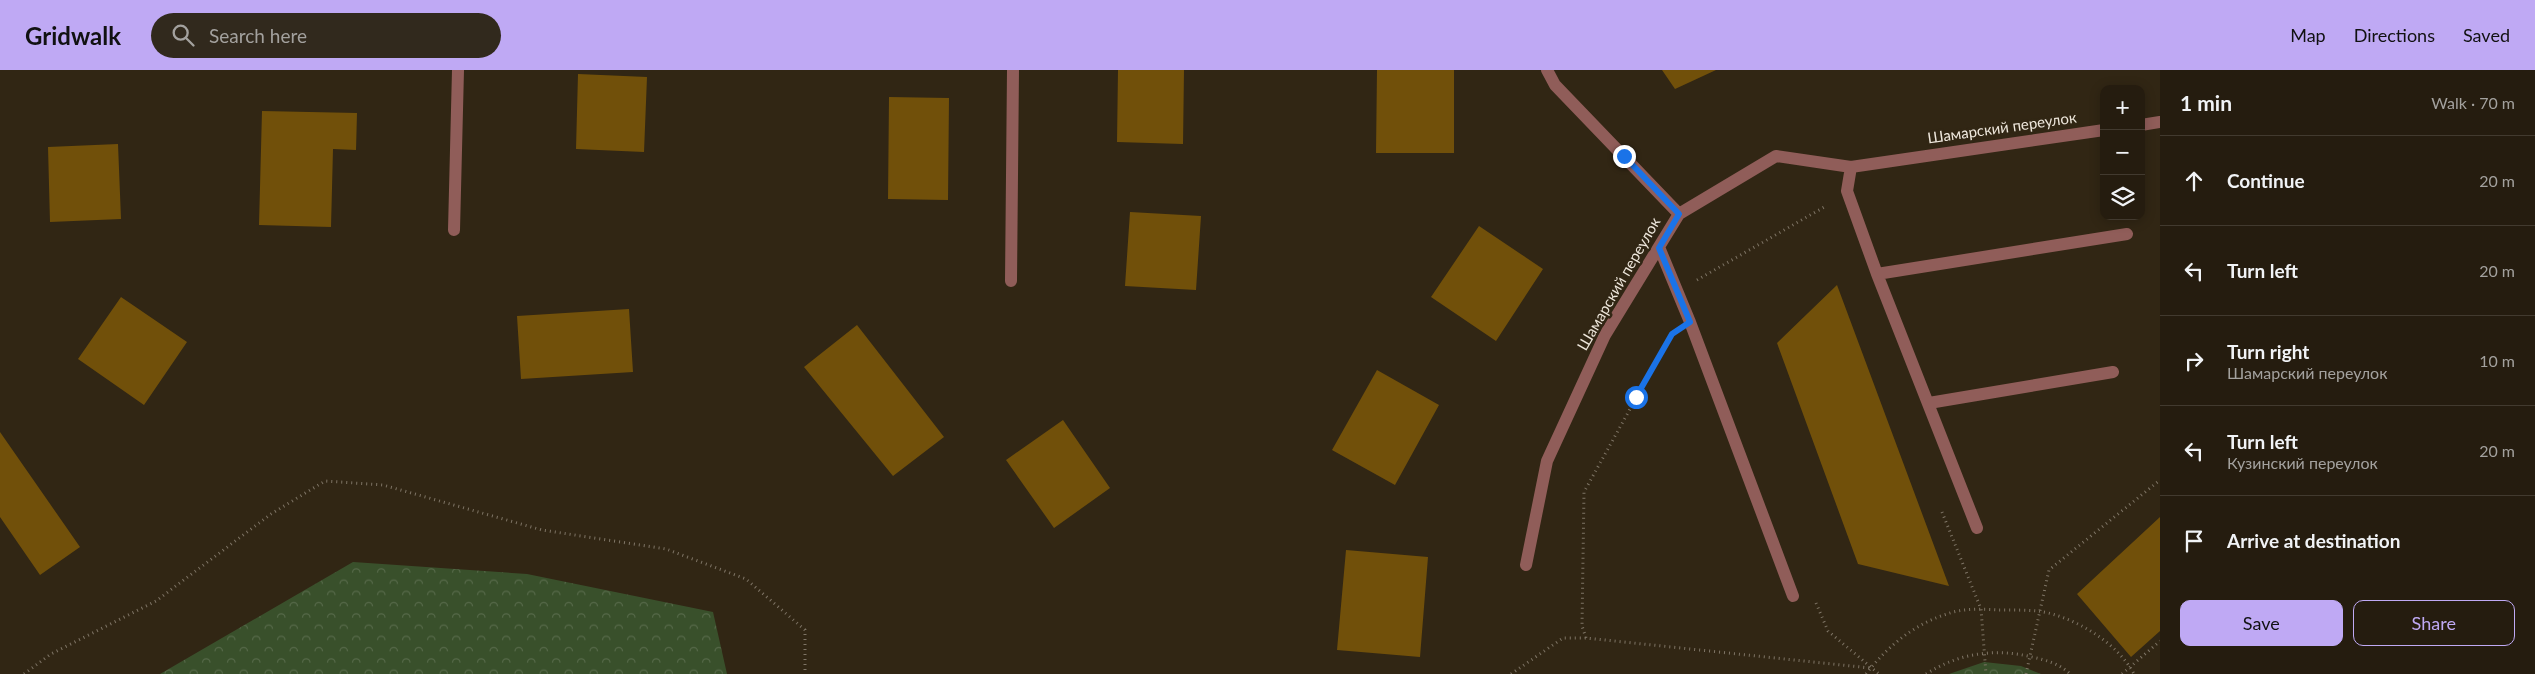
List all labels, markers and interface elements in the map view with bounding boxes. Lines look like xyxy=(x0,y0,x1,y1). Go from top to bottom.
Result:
search box xyxy=(151,13,501,58)
text: Gridwalk xyxy=(25,21,121,50)
icon: search xyxy=(169,21,197,49)
text: Search here xyxy=(209,24,307,47)
text: Map xyxy=(2290,24,2326,46)
text: Directions xyxy=(2354,24,2435,46)
text: Saved xyxy=(2463,24,2510,46)
map controls xyxy=(2100,85,2145,220)
button: + xyxy=(2100,85,2145,130)
text: 1 min xyxy=(2180,90,2232,115)
text: Walk · 70 m xyxy=(2431,93,2515,112)
street label: Шамарский переулок xyxy=(1926,108,2078,146)
button: − xyxy=(2100,130,2145,175)
route end xyxy=(1613,145,1636,168)
icon: ahead xyxy=(2180,167,2208,195)
text: Continue xyxy=(2227,169,2305,192)
text: 20 m xyxy=(2479,171,2515,190)
button: layers xyxy=(2100,175,2145,220)
street label: Шамарский переулок xyxy=(1573,214,1664,353)
icon: left xyxy=(2180,257,2208,285)
text: Turn left xyxy=(2227,259,2298,282)
text: 20 m xyxy=(2479,261,2515,280)
text: Turn right xyxy=(2227,340,2309,363)
icon: right xyxy=(2180,347,2208,375)
text: 10 m xyxy=(2479,351,2515,370)
text: Шамарский переулок xyxy=(2227,363,2387,382)
route start xyxy=(1625,386,1648,409)
text: Turn left xyxy=(2227,430,2298,453)
icon: left xyxy=(2180,437,2208,465)
text: 20 m xyxy=(2479,441,2515,460)
text: Кузинский переулок xyxy=(2227,453,2378,472)
icon: arrive xyxy=(2180,527,2208,555)
text: Arrive at destination xyxy=(2227,529,2400,552)
button: Save xyxy=(2180,600,2343,646)
button: Share xyxy=(2353,600,2515,646)

